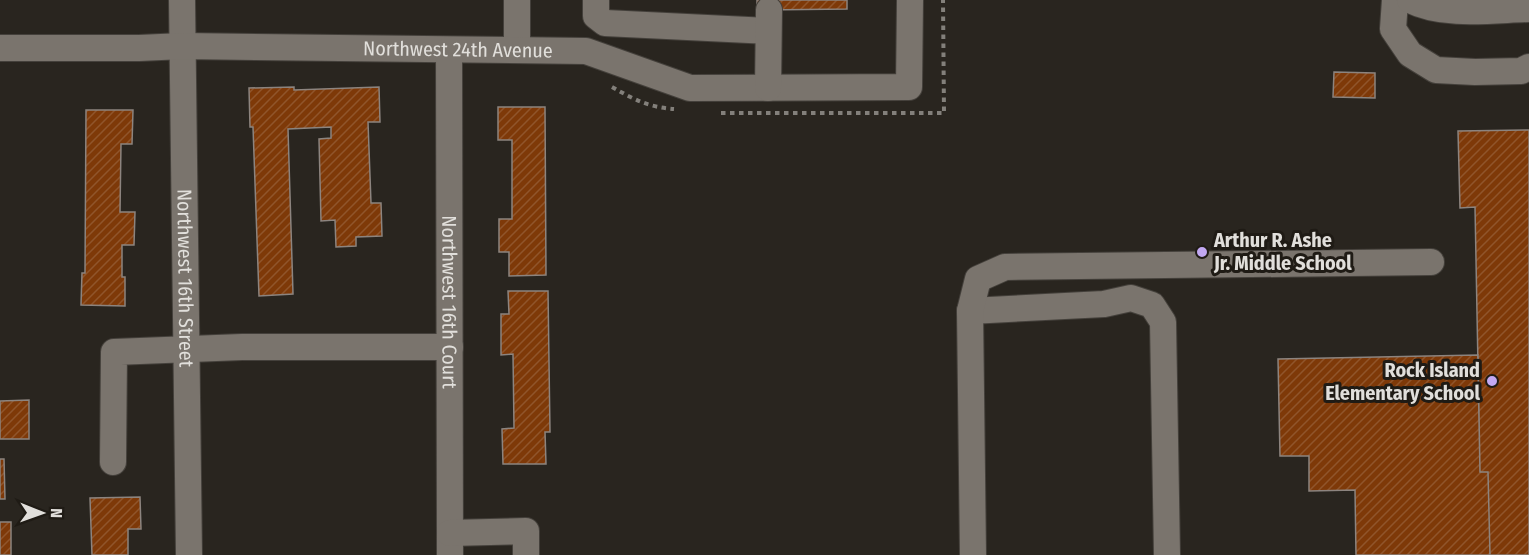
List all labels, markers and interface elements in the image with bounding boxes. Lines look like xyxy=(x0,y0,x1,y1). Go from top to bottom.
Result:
street label: Northwest 24th Avenue xyxy=(363,36,553,63)
street label: Northwest 16th Street xyxy=(172,189,199,368)
street label: Northwest 16th Court xyxy=(437,215,462,389)
place label: Arthur R. Ashe Jr. Middle School xyxy=(1213,228,1352,275)
marker: Arthur R. Ashe Jr. Middle School xyxy=(1195,245,1209,259)
place label: Rock Island Elementary School xyxy=(1325,358,1481,405)
marker: Rock Island Elementary School xyxy=(1485,374,1499,388)
north arrow xyxy=(12,483,72,543)
text: N xyxy=(47,508,66,518)

